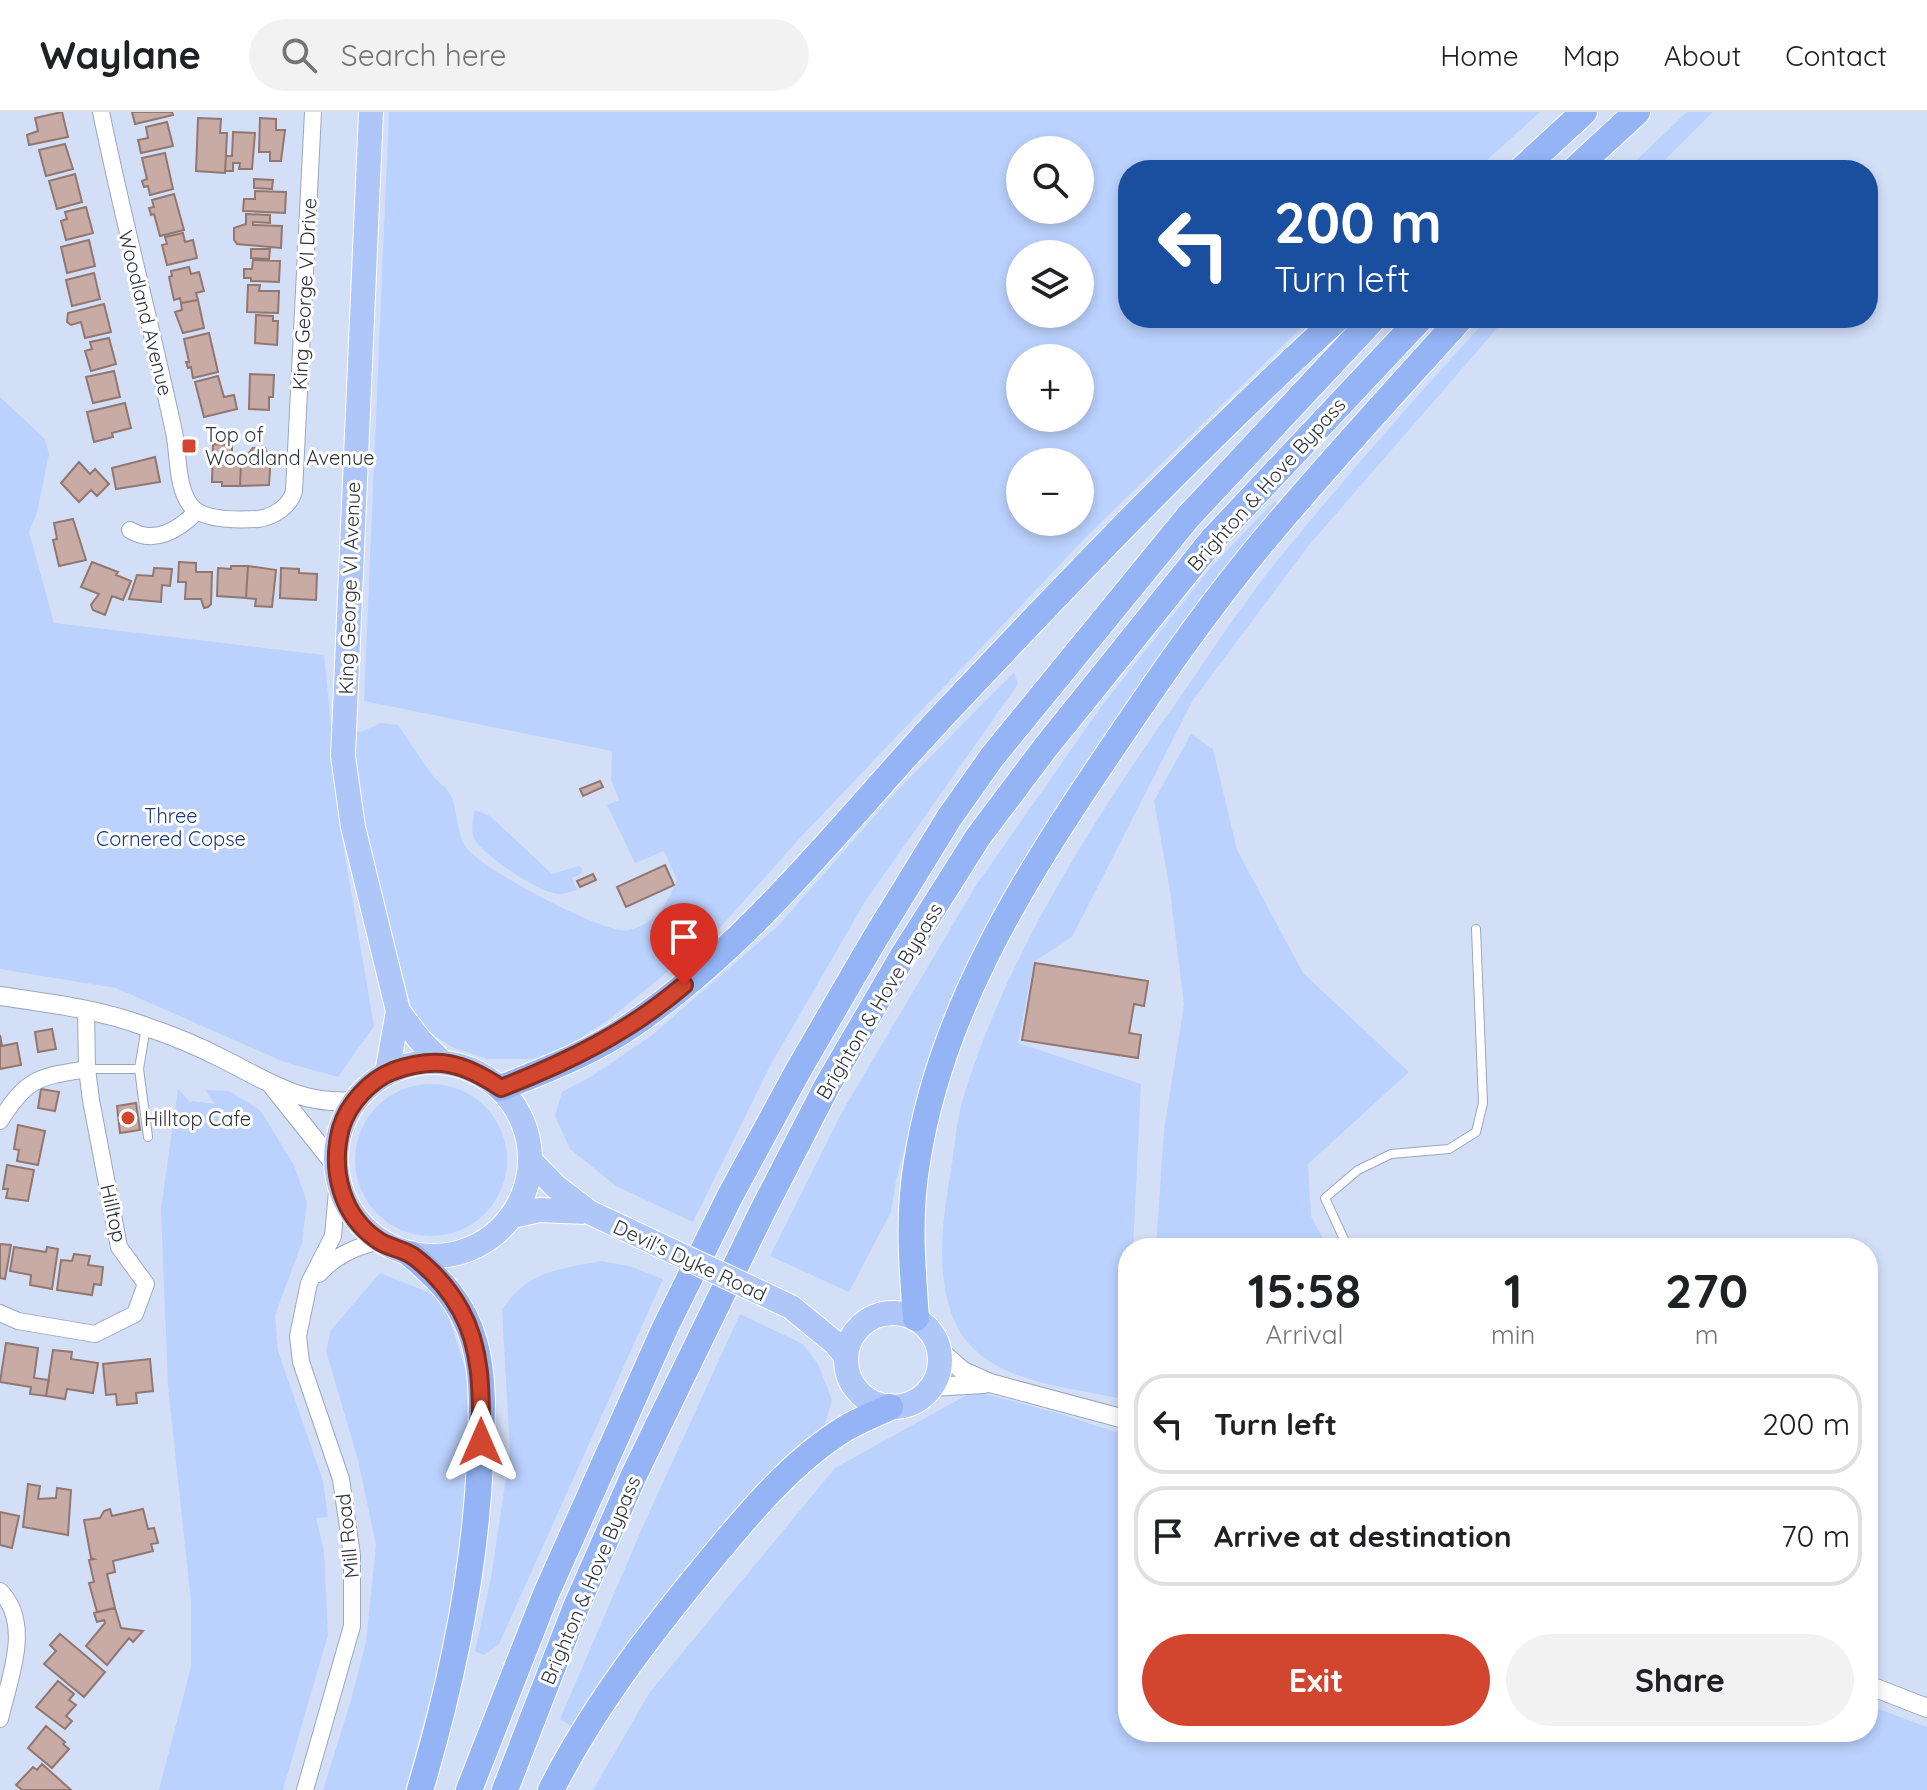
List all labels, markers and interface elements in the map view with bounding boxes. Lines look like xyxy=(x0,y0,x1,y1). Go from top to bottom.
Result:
search box xyxy=(249,19,809,91)
text: Waylane xyxy=(40,31,201,79)
icon: search xyxy=(277,33,321,77)
text: Search here xyxy=(341,36,506,74)
text: Home xyxy=(1440,38,1519,73)
text: Map xyxy=(1563,38,1620,73)
text: About xyxy=(1664,38,1741,73)
text: Contact xyxy=(1785,38,1887,73)
map controls xyxy=(1006,136,1094,536)
button: search xyxy=(1006,136,1094,224)
text: 200 m xyxy=(1274,187,1442,257)
icon: left xyxy=(1142,192,1246,296)
street label: King George VI Drive xyxy=(286,197,322,391)
street label: Woodland Avenue xyxy=(113,228,179,398)
button: layers xyxy=(1006,240,1094,328)
text: Turn left xyxy=(1274,256,1410,301)
button: + xyxy=(1006,344,1094,432)
street label: Brighton & Hove Bypass xyxy=(1182,392,1350,576)
place label: Top of Woodland Avenue xyxy=(205,422,375,470)
marker: Top of Woodland Avenue xyxy=(180,437,198,455)
button: − xyxy=(1006,448,1094,536)
street label: King George VI Avenue xyxy=(333,481,365,695)
park label: Three Cornered Copse xyxy=(96,803,246,851)
street label: Brighton & Hove Bypass xyxy=(810,898,948,1104)
pin xyxy=(650,903,718,985)
icon: arrive xyxy=(662,915,706,959)
place label: Hilltop Cafe xyxy=(144,1106,251,1131)
marker: Hilltop Cafe xyxy=(119,1109,137,1127)
street label: Hilltop xyxy=(95,1182,133,1244)
street label: Devil's Dyke Road xyxy=(609,1214,771,1306)
text: 15:58 xyxy=(1248,1260,1361,1320)
text: 1 xyxy=(1504,1260,1522,1320)
text: 270 xyxy=(1665,1260,1748,1320)
text: Arrival xyxy=(1266,1318,1343,1351)
text: min xyxy=(1491,1318,1535,1351)
text: m xyxy=(1695,1318,1718,1351)
position arrow xyxy=(439,1400,523,1484)
icon: left xyxy=(1146,1402,1190,1446)
text: Turn left xyxy=(1214,1405,1337,1443)
text: 200 m xyxy=(1762,1405,1850,1443)
street label: Brighton & Hove Bypass xyxy=(535,1472,645,1688)
street label: Mill Road xyxy=(330,1492,364,1580)
icon: arrive xyxy=(1146,1514,1190,1558)
text: Arrive at destination xyxy=(1214,1517,1512,1555)
text: 70 m xyxy=(1781,1517,1850,1555)
button: Exit xyxy=(1142,1634,1490,1726)
button: Share xyxy=(1506,1634,1854,1726)

